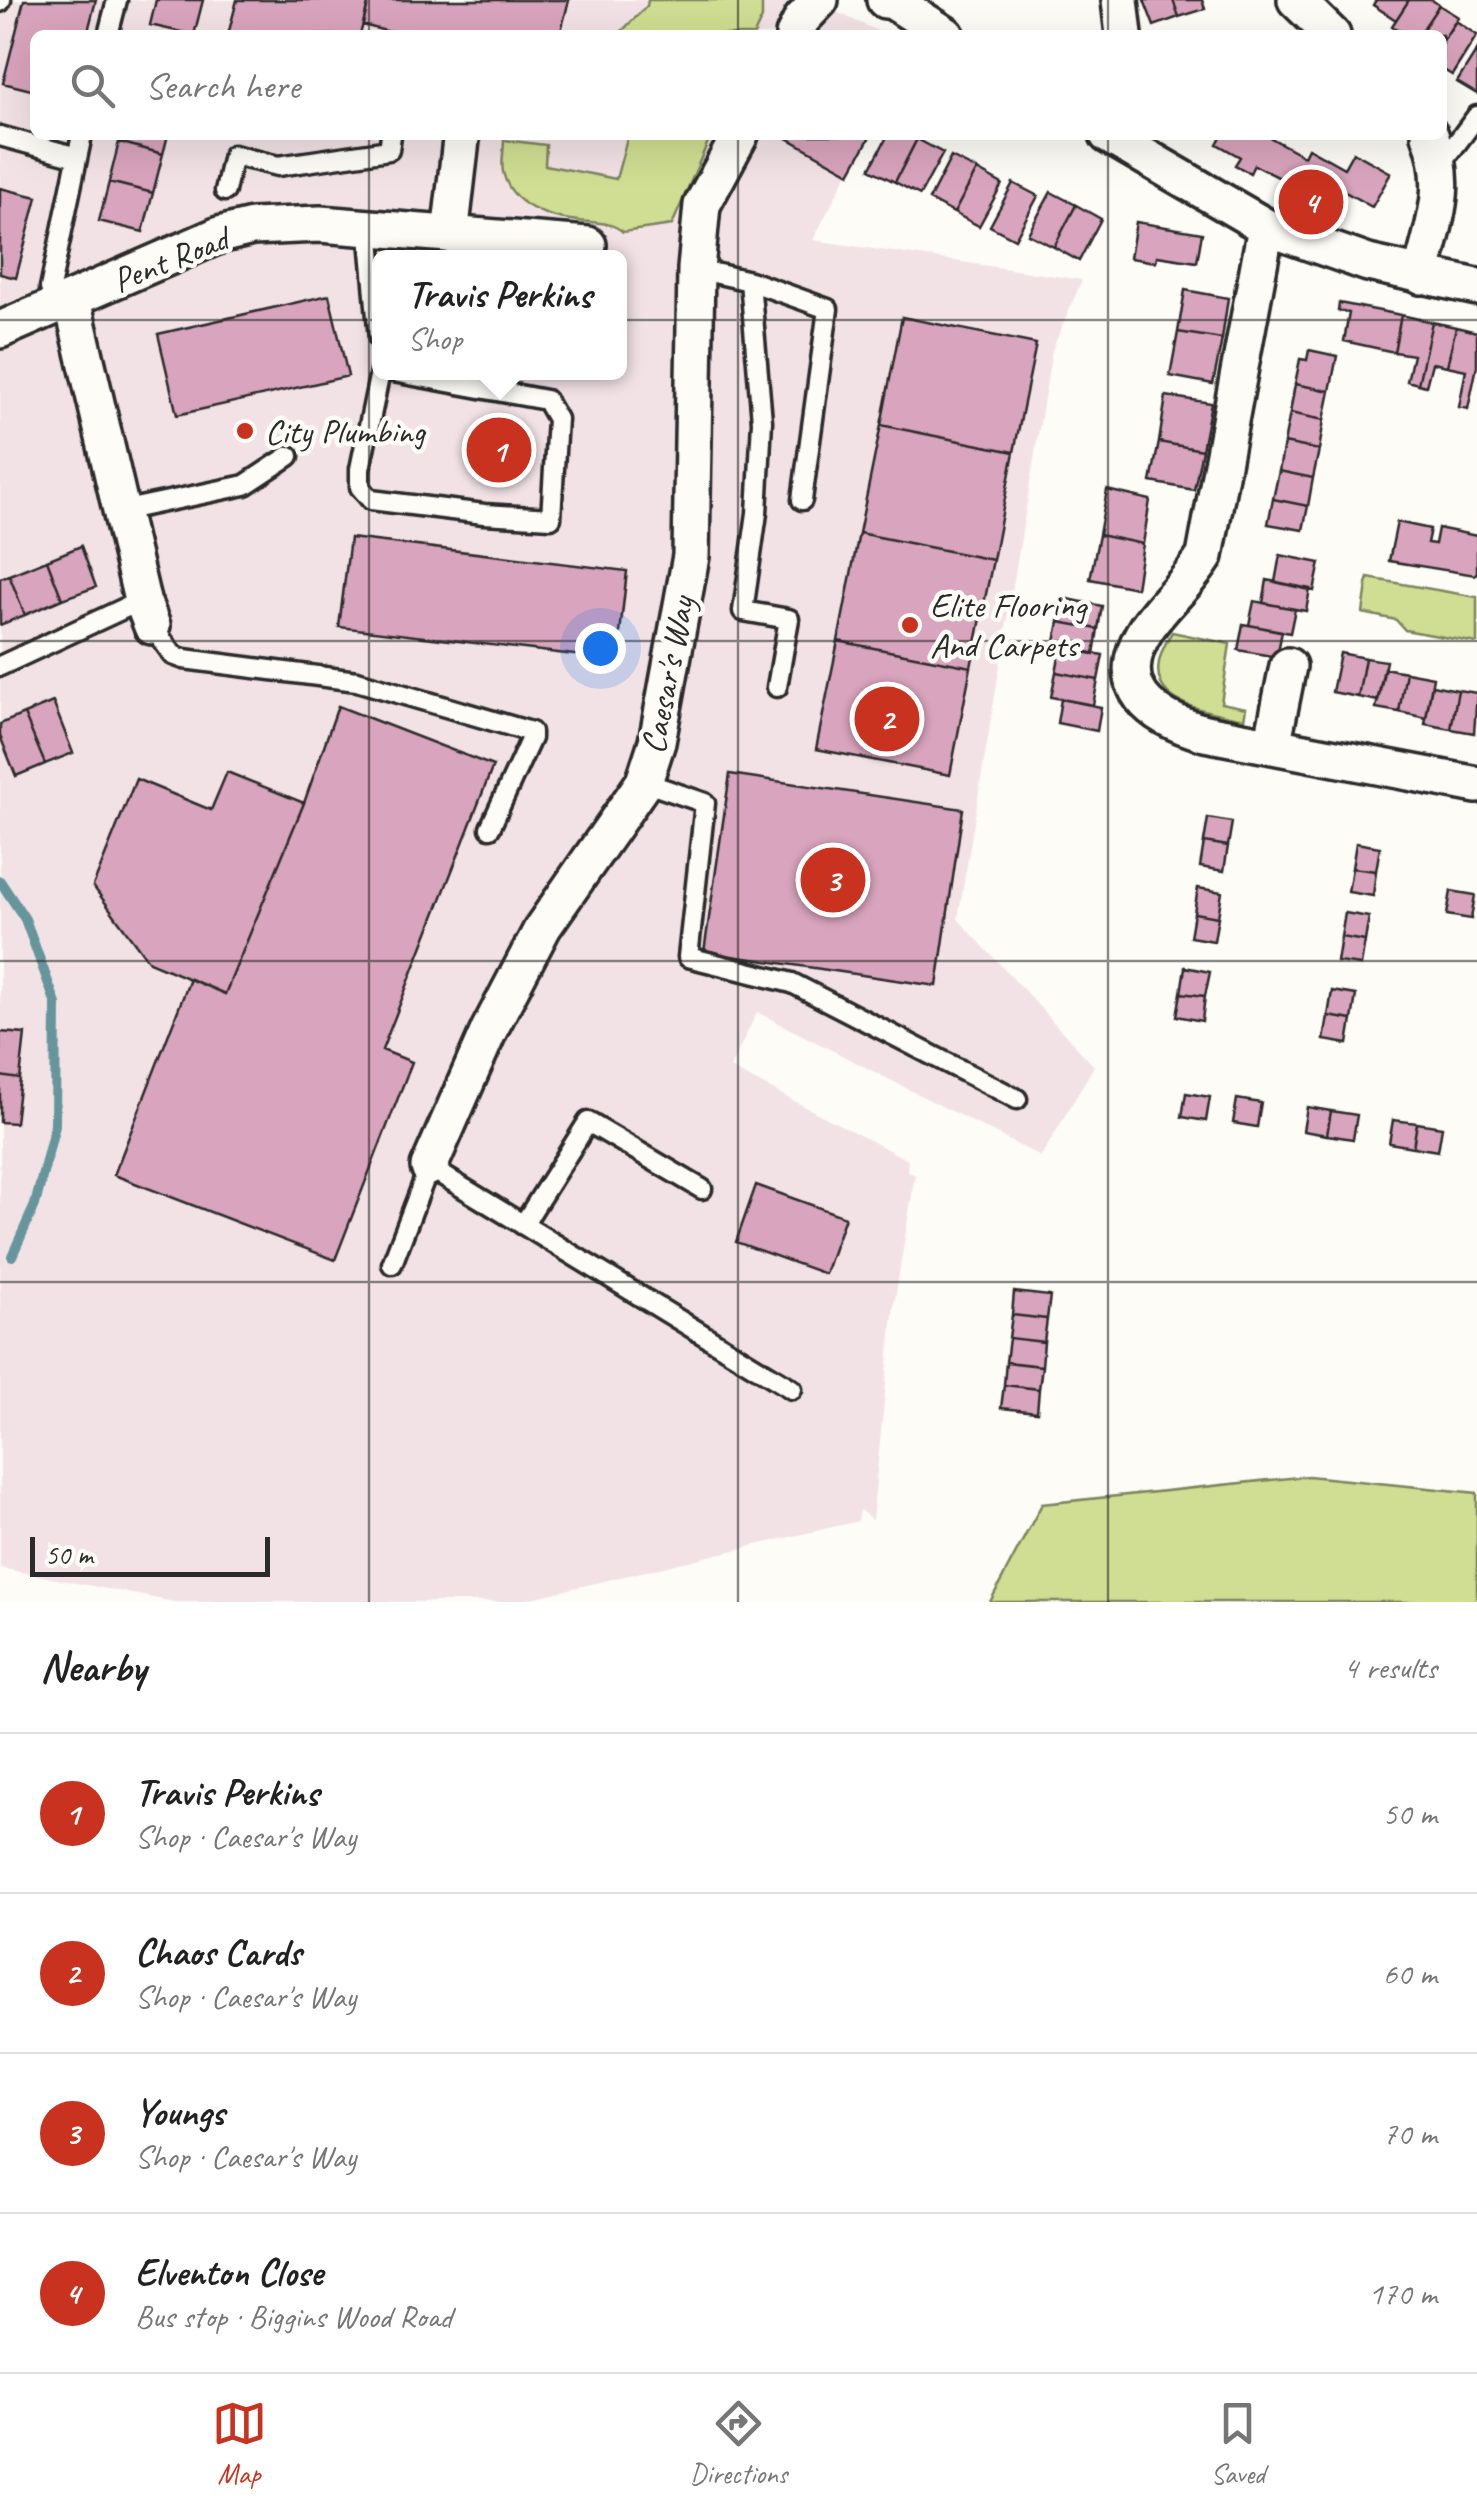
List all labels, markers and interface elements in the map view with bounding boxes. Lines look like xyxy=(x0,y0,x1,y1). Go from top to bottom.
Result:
search box xyxy=(30,30,1447,140)
icon: search xyxy=(65,58,120,113)
text: Search here xyxy=(145,62,300,109)
pin: 4 xyxy=(1278,164,1344,240)
street label: Pent Road xyxy=(106,214,239,303)
popup xyxy=(372,250,627,380)
text: Travis Perkins xyxy=(408,271,591,318)
text: Shop xyxy=(408,318,462,359)
place label: City Plumbing xyxy=(265,409,427,454)
pin: 1 xyxy=(466,412,532,488)
marker: City Plumbing xyxy=(234,420,256,442)
place label: Elite Flooring And Carpets xyxy=(930,583,1089,668)
street label: Caesar's Way xyxy=(630,591,705,757)
marker: Elite Flooring And Carpets xyxy=(899,614,921,636)
your location xyxy=(575,623,626,674)
pin: 2 xyxy=(854,682,920,756)
pin: 3 xyxy=(800,842,866,918)
scale bar xyxy=(30,1532,270,1576)
text: 50 m xyxy=(45,1537,93,1572)
text: Nearby xyxy=(40,1641,146,1694)
text: 4 results xyxy=(1343,1647,1437,1688)
text: Travis Perkins xyxy=(135,1769,319,1816)
text: 1 xyxy=(65,1793,80,1834)
text: 50 m xyxy=(1383,1793,1437,1834)
text: Shop · Caesar's Way xyxy=(135,1816,356,1857)
text: Chaos Cards xyxy=(135,1929,301,1976)
text: 2 xyxy=(65,1953,80,1994)
text: 60 m xyxy=(1383,1953,1437,1994)
text: Shop · Caesar's Way xyxy=(135,1976,356,2017)
text: Youngs xyxy=(135,2089,224,2136)
text: 3 xyxy=(65,2113,80,2154)
text: 70 m xyxy=(1383,2113,1437,2154)
text: Shop · Caesar's Way xyxy=(135,2136,356,2177)
text: Elventon Close xyxy=(135,2249,322,2296)
text: 4 xyxy=(65,2273,80,2314)
text: 170 m xyxy=(1368,2273,1437,2314)
text: Bus stop · Biggins Wood Road xyxy=(135,2296,452,2337)
tab: Map xyxy=(212,2396,267,2491)
tab: Directions xyxy=(690,2396,787,2491)
tab: Saved xyxy=(1210,2396,1265,2491)

